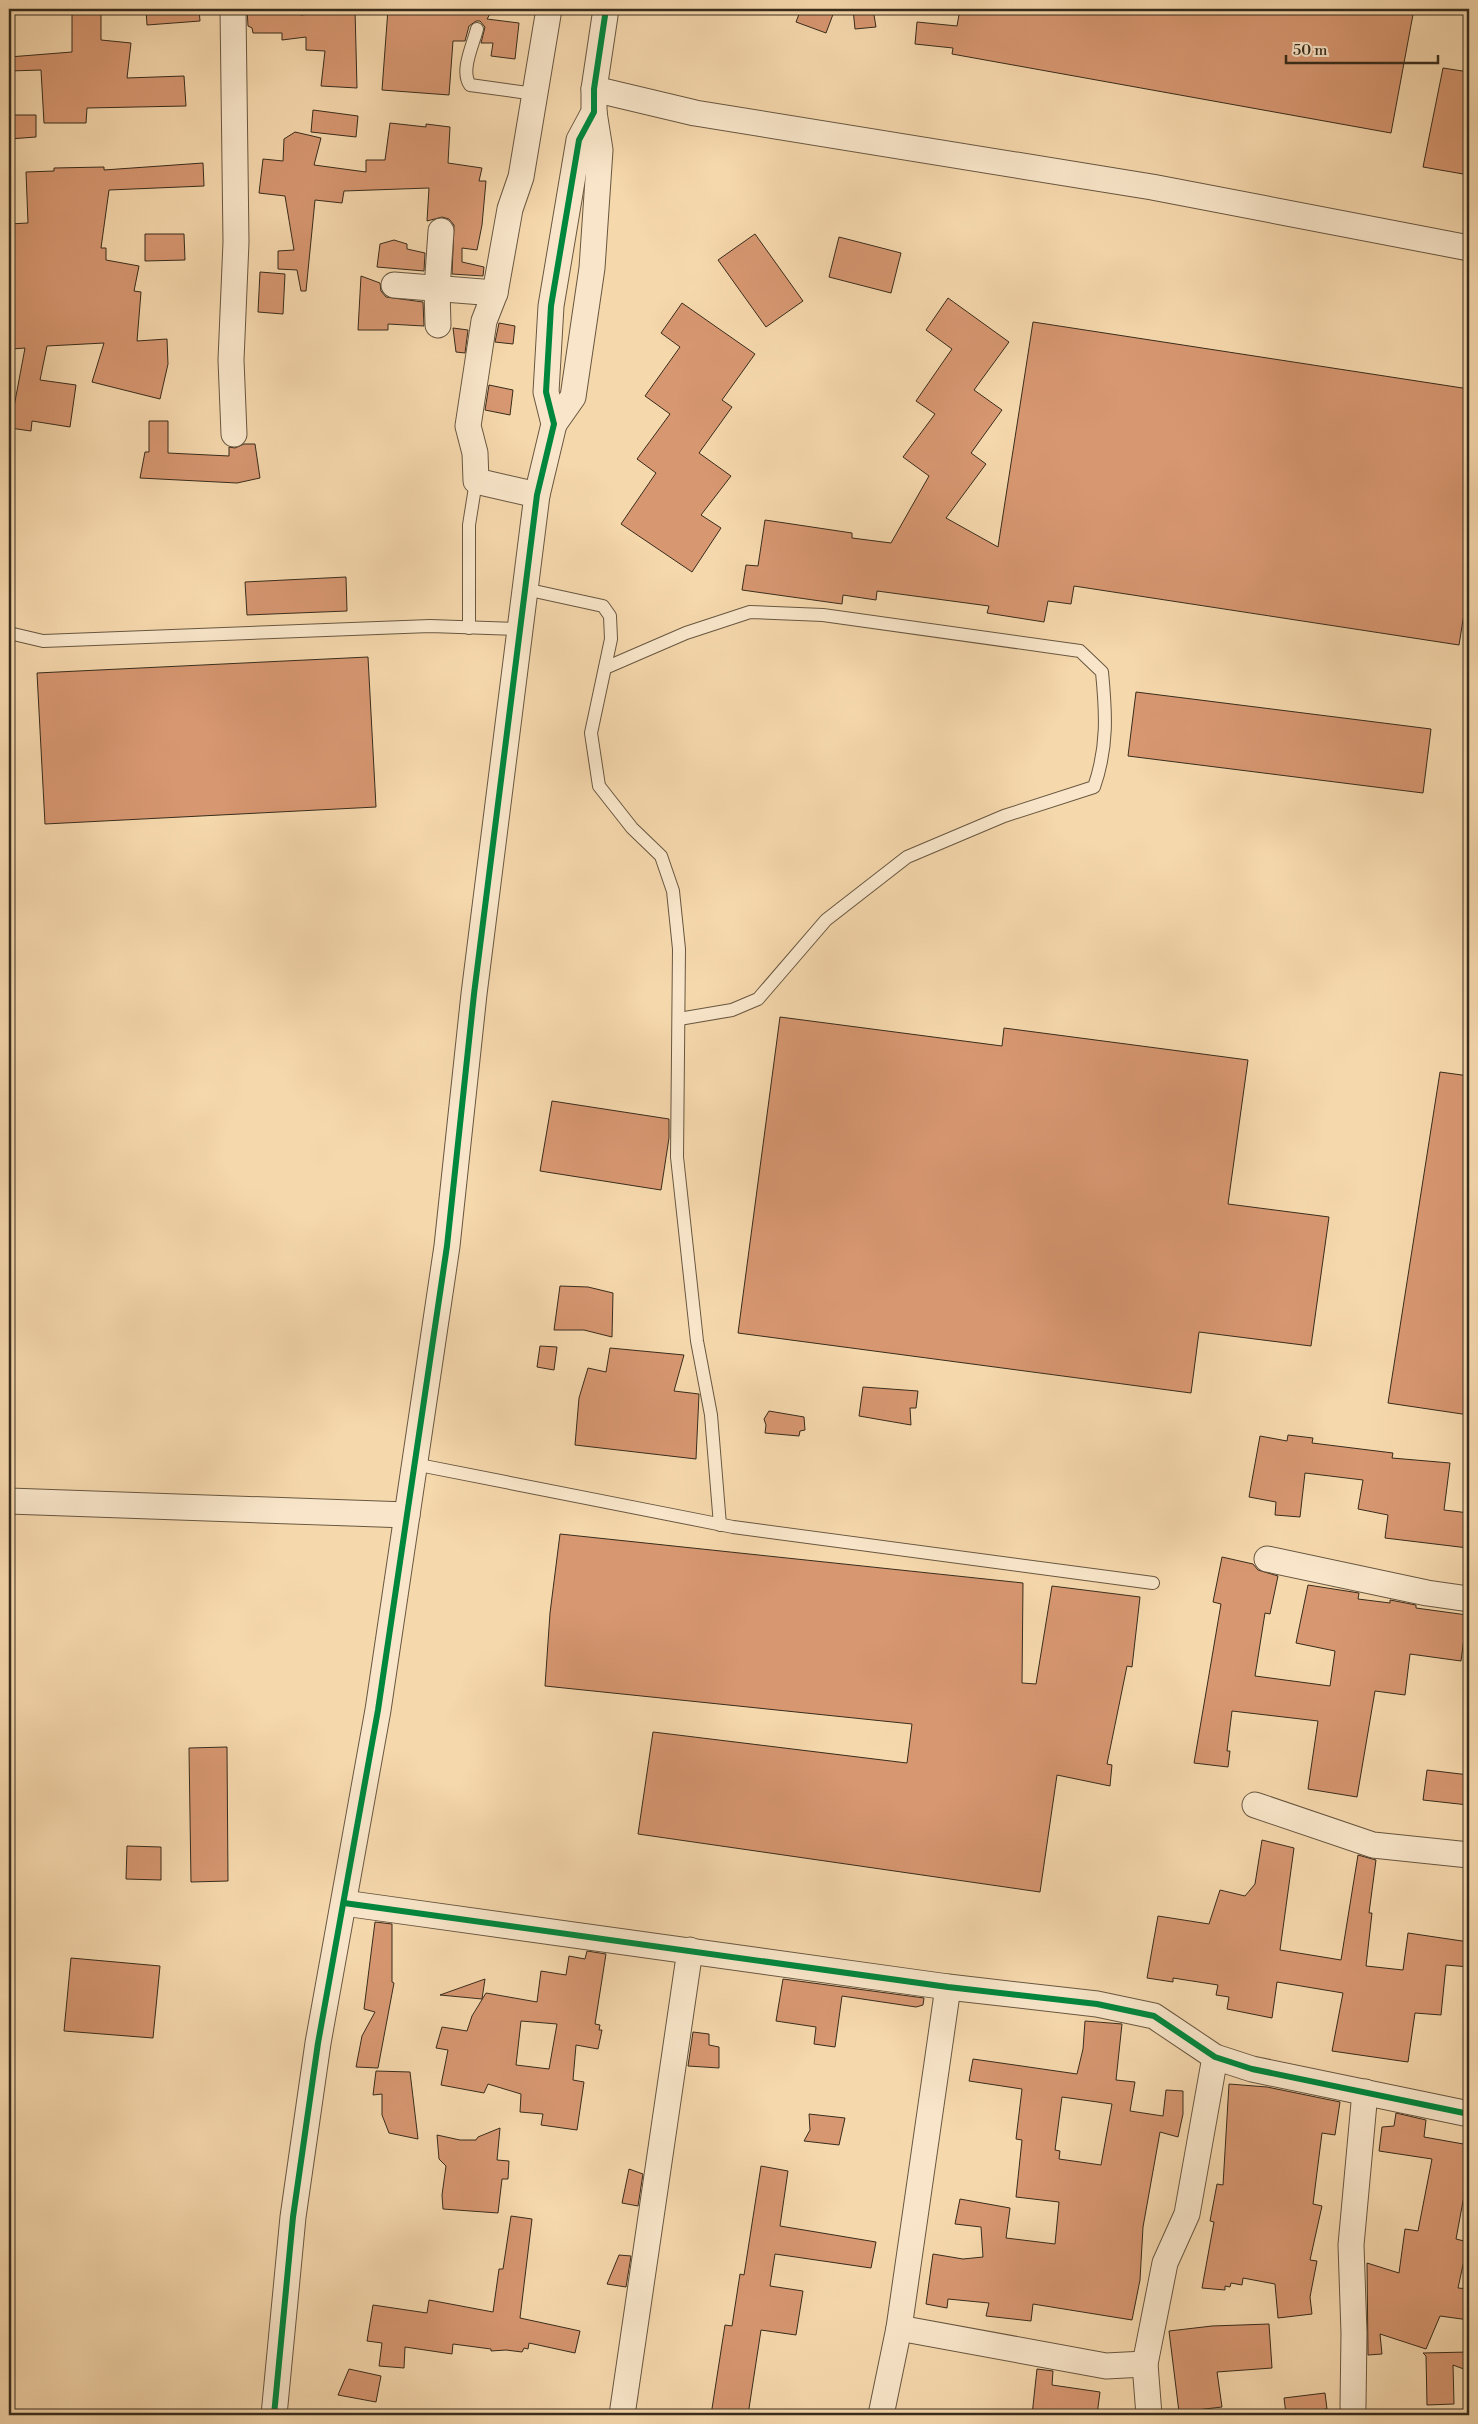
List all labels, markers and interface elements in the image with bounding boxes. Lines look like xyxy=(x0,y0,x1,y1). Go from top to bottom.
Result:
scale bar xyxy=(1286,32,1438,64)
text: 50 m xyxy=(1293,41,1327,60)

